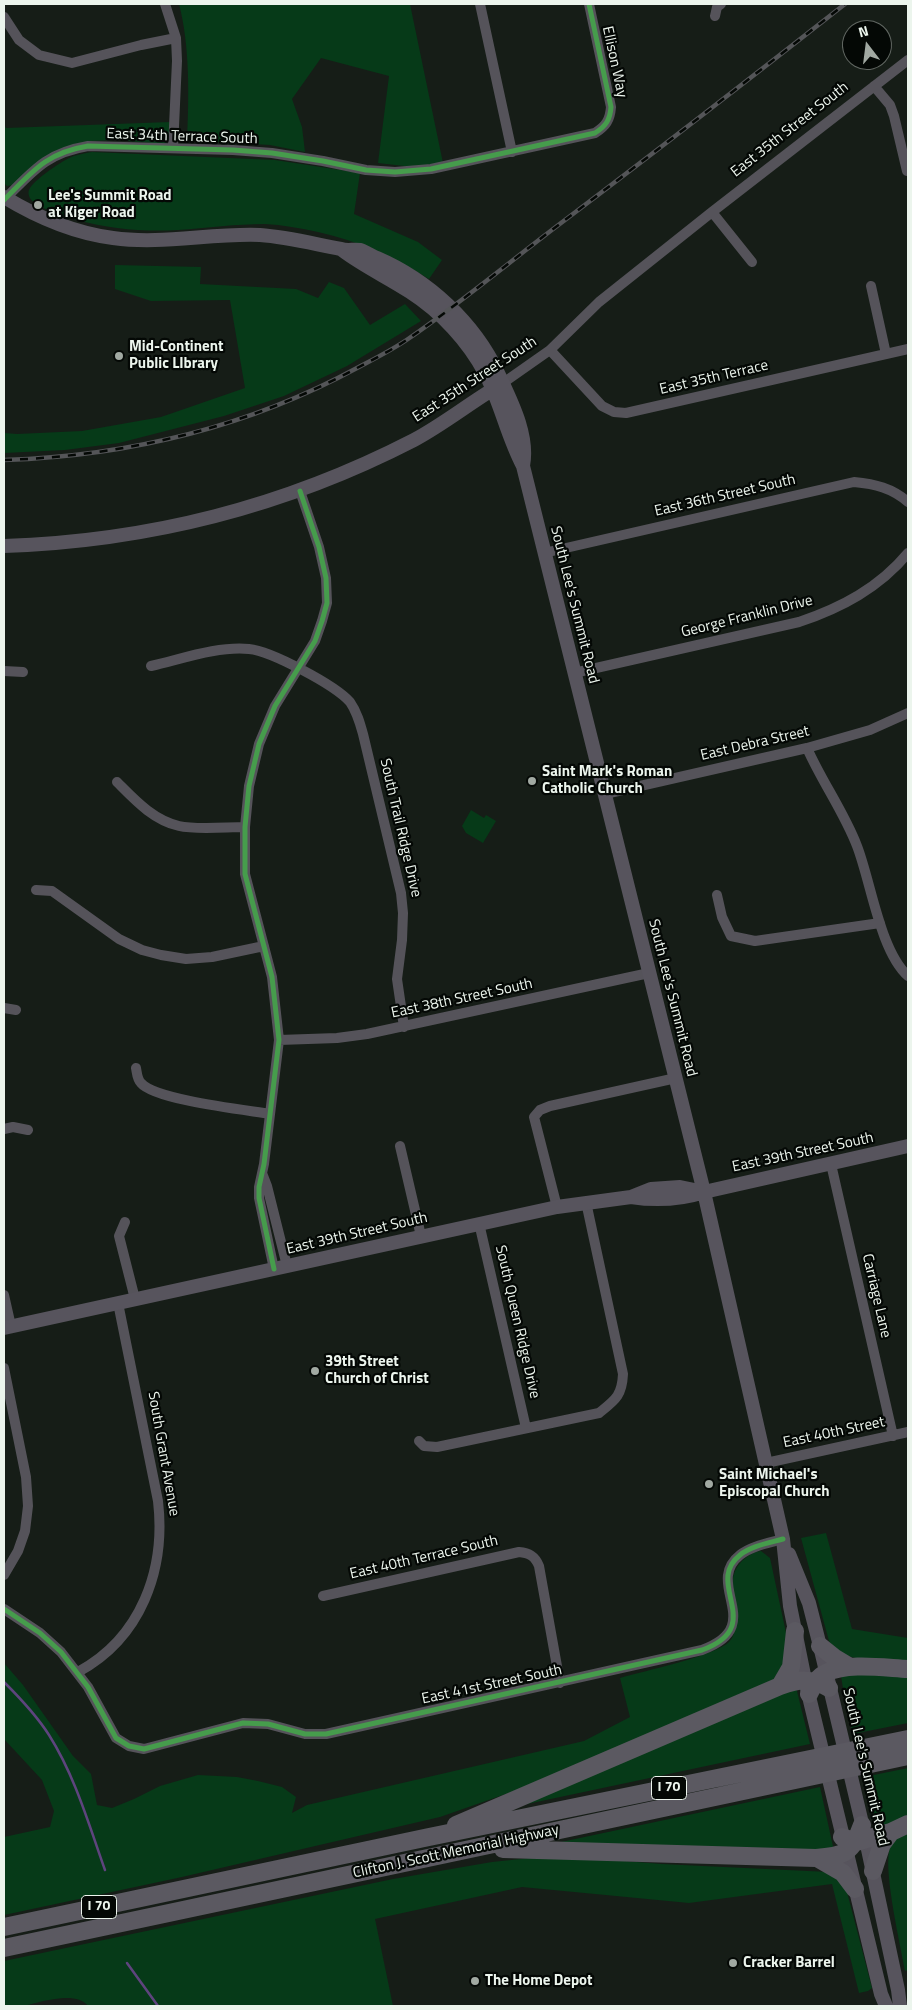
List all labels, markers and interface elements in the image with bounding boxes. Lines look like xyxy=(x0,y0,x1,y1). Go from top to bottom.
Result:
north arrow xyxy=(842,20,892,70)
text: N xyxy=(856,20,871,42)
street label: Ellison Way xyxy=(598,25,630,99)
street label: East 35th Street South xyxy=(728,79,852,181)
street label: East 34th Terrace South xyxy=(106,125,258,149)
place label: Lee's Summit Road at Kiger Road xyxy=(48,187,172,222)
marker: Lee's Summit Road at Kiger Road xyxy=(32,199,44,211)
street label: East 35th Street South xyxy=(410,333,540,427)
place label: Mid-Continent Public LIbrary xyxy=(129,338,223,373)
marker: Mid-Continent Public LIbrary xyxy=(113,350,125,362)
street label: East 35th Terrace xyxy=(658,357,770,399)
street label: East 36th Street South xyxy=(653,471,797,521)
street label: South Lee's Summit Road xyxy=(546,524,602,686)
street label: George Franklin Drive xyxy=(679,592,815,642)
street label: East Debra Street xyxy=(699,723,811,765)
street label: South Trail Ridge Drive xyxy=(375,757,425,899)
place label: Saint Mark's Roman Catholic Church xyxy=(542,763,672,798)
marker: Saint Mark's Roman Catholic Church xyxy=(526,775,538,787)
street label: South Lee's Summit Road xyxy=(644,917,700,1079)
street label: East 38th Street South xyxy=(390,975,534,1023)
street label: East 39th Street South xyxy=(731,1129,875,1177)
street label: East 39th Street South xyxy=(285,1209,429,1259)
street label: South Queen Ridge Drive xyxy=(491,1244,543,1400)
street label: Carriage Lane xyxy=(858,1252,894,1340)
place label: 39th Street Church of Christ xyxy=(325,1353,429,1388)
marker: 39th Street Church of Christ xyxy=(309,1365,321,1377)
street label: South Grant Avenue xyxy=(143,1390,183,1518)
street label: East 40th Street xyxy=(782,1413,886,1453)
place label: Saint Michael's Episcopal Church xyxy=(719,1466,830,1501)
marker: Saint Michael's Episcopal Church xyxy=(703,1478,715,1490)
street label: East 40th Terrace South xyxy=(348,1532,500,1584)
street label: East 41st Street South xyxy=(420,1661,564,1709)
street label: South Lee's Summit Road xyxy=(838,1686,892,1848)
road number: I 70 xyxy=(652,1776,686,1800)
street label: Clifton J. Scott Memorial Highway xyxy=(351,1821,561,1883)
road number: I 70 xyxy=(82,1895,116,1918)
place label: Cracker Barrel xyxy=(743,1954,835,1972)
marker: Cracker Barrel xyxy=(727,1957,739,1969)
place label: The Home Depot xyxy=(485,1972,593,1990)
marker: The Home Depot xyxy=(469,1975,481,1987)

